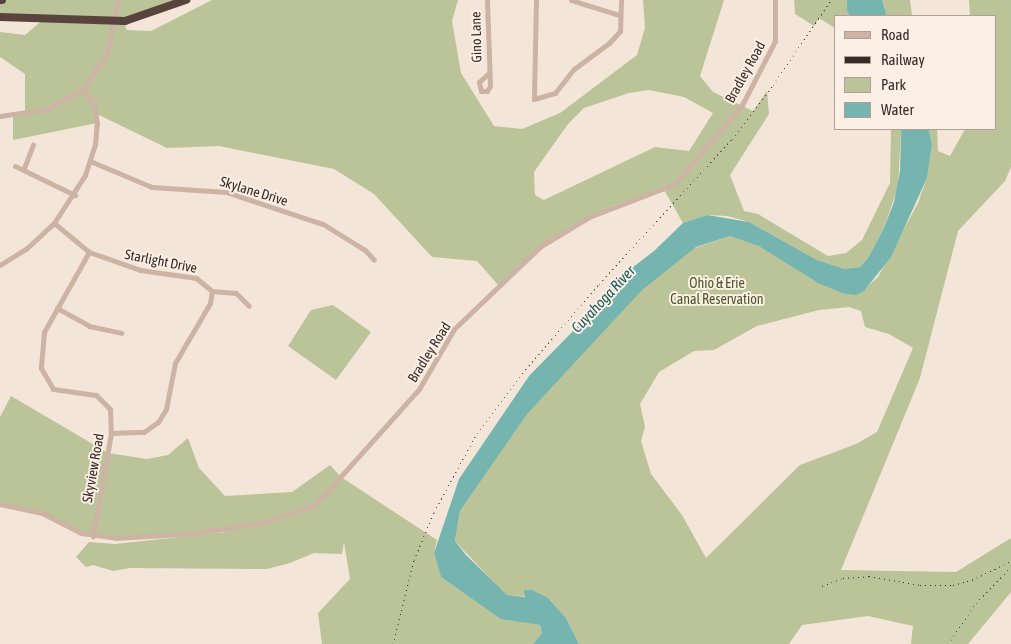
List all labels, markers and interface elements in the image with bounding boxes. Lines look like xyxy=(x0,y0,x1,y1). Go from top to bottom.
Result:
street label: Gino Lane xyxy=(467,11,485,63)
legend xyxy=(834,15,996,130)
text: Road xyxy=(881,26,910,43)
street label: Bradley Road xyxy=(721,38,769,106)
text: Railway xyxy=(881,51,925,68)
text: Park xyxy=(881,76,906,93)
text: Water xyxy=(881,101,914,118)
street label: Skylane Drive xyxy=(218,173,290,209)
street label: Starlight Drive xyxy=(123,246,199,276)
water label: Cuyahoga River xyxy=(567,262,639,336)
park label: Ohio & Erie Canal Reservation xyxy=(670,275,764,308)
street label: Bradley Road xyxy=(404,319,454,385)
street label: Skyview Road xyxy=(79,432,107,504)

